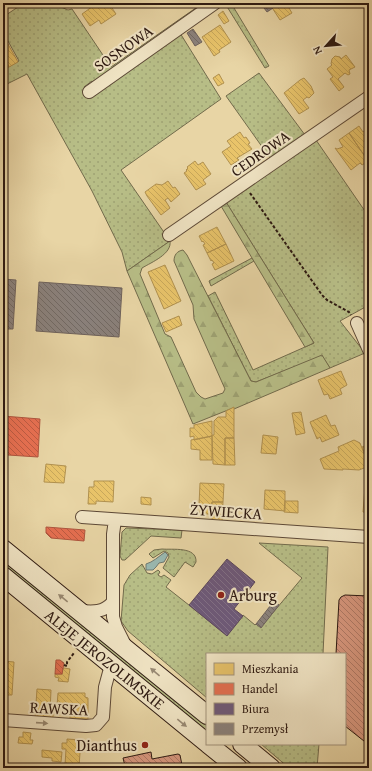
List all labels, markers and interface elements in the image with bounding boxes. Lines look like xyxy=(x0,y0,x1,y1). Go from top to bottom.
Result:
street label: SOSNOWA xyxy=(88,19,158,77)
north arrow xyxy=(306,26,346,66)
text: N xyxy=(308,43,326,57)
street label: CEDROWA xyxy=(225,124,295,182)
street label: ŻYWIECKA xyxy=(189,496,263,526)
place label: Arburg xyxy=(229,583,277,607)
marker: Arburg xyxy=(216,590,226,600)
one-way arrow xyxy=(58,593,69,602)
street label: ALEJE JEROZOLIMSKIE xyxy=(40,603,170,715)
legend xyxy=(206,653,346,745)
text: Mieszkania xyxy=(242,660,299,677)
one-way arrow xyxy=(150,668,161,677)
text: Handel xyxy=(242,680,278,697)
street label: RAWSKA xyxy=(29,694,89,722)
text: Biura xyxy=(242,700,269,717)
one-way arrow xyxy=(177,718,188,727)
one-way arrow xyxy=(36,720,48,727)
text: Przemysł xyxy=(242,720,289,737)
place label: Dianthus xyxy=(77,733,137,757)
marker: Dianthus xyxy=(140,740,150,750)

